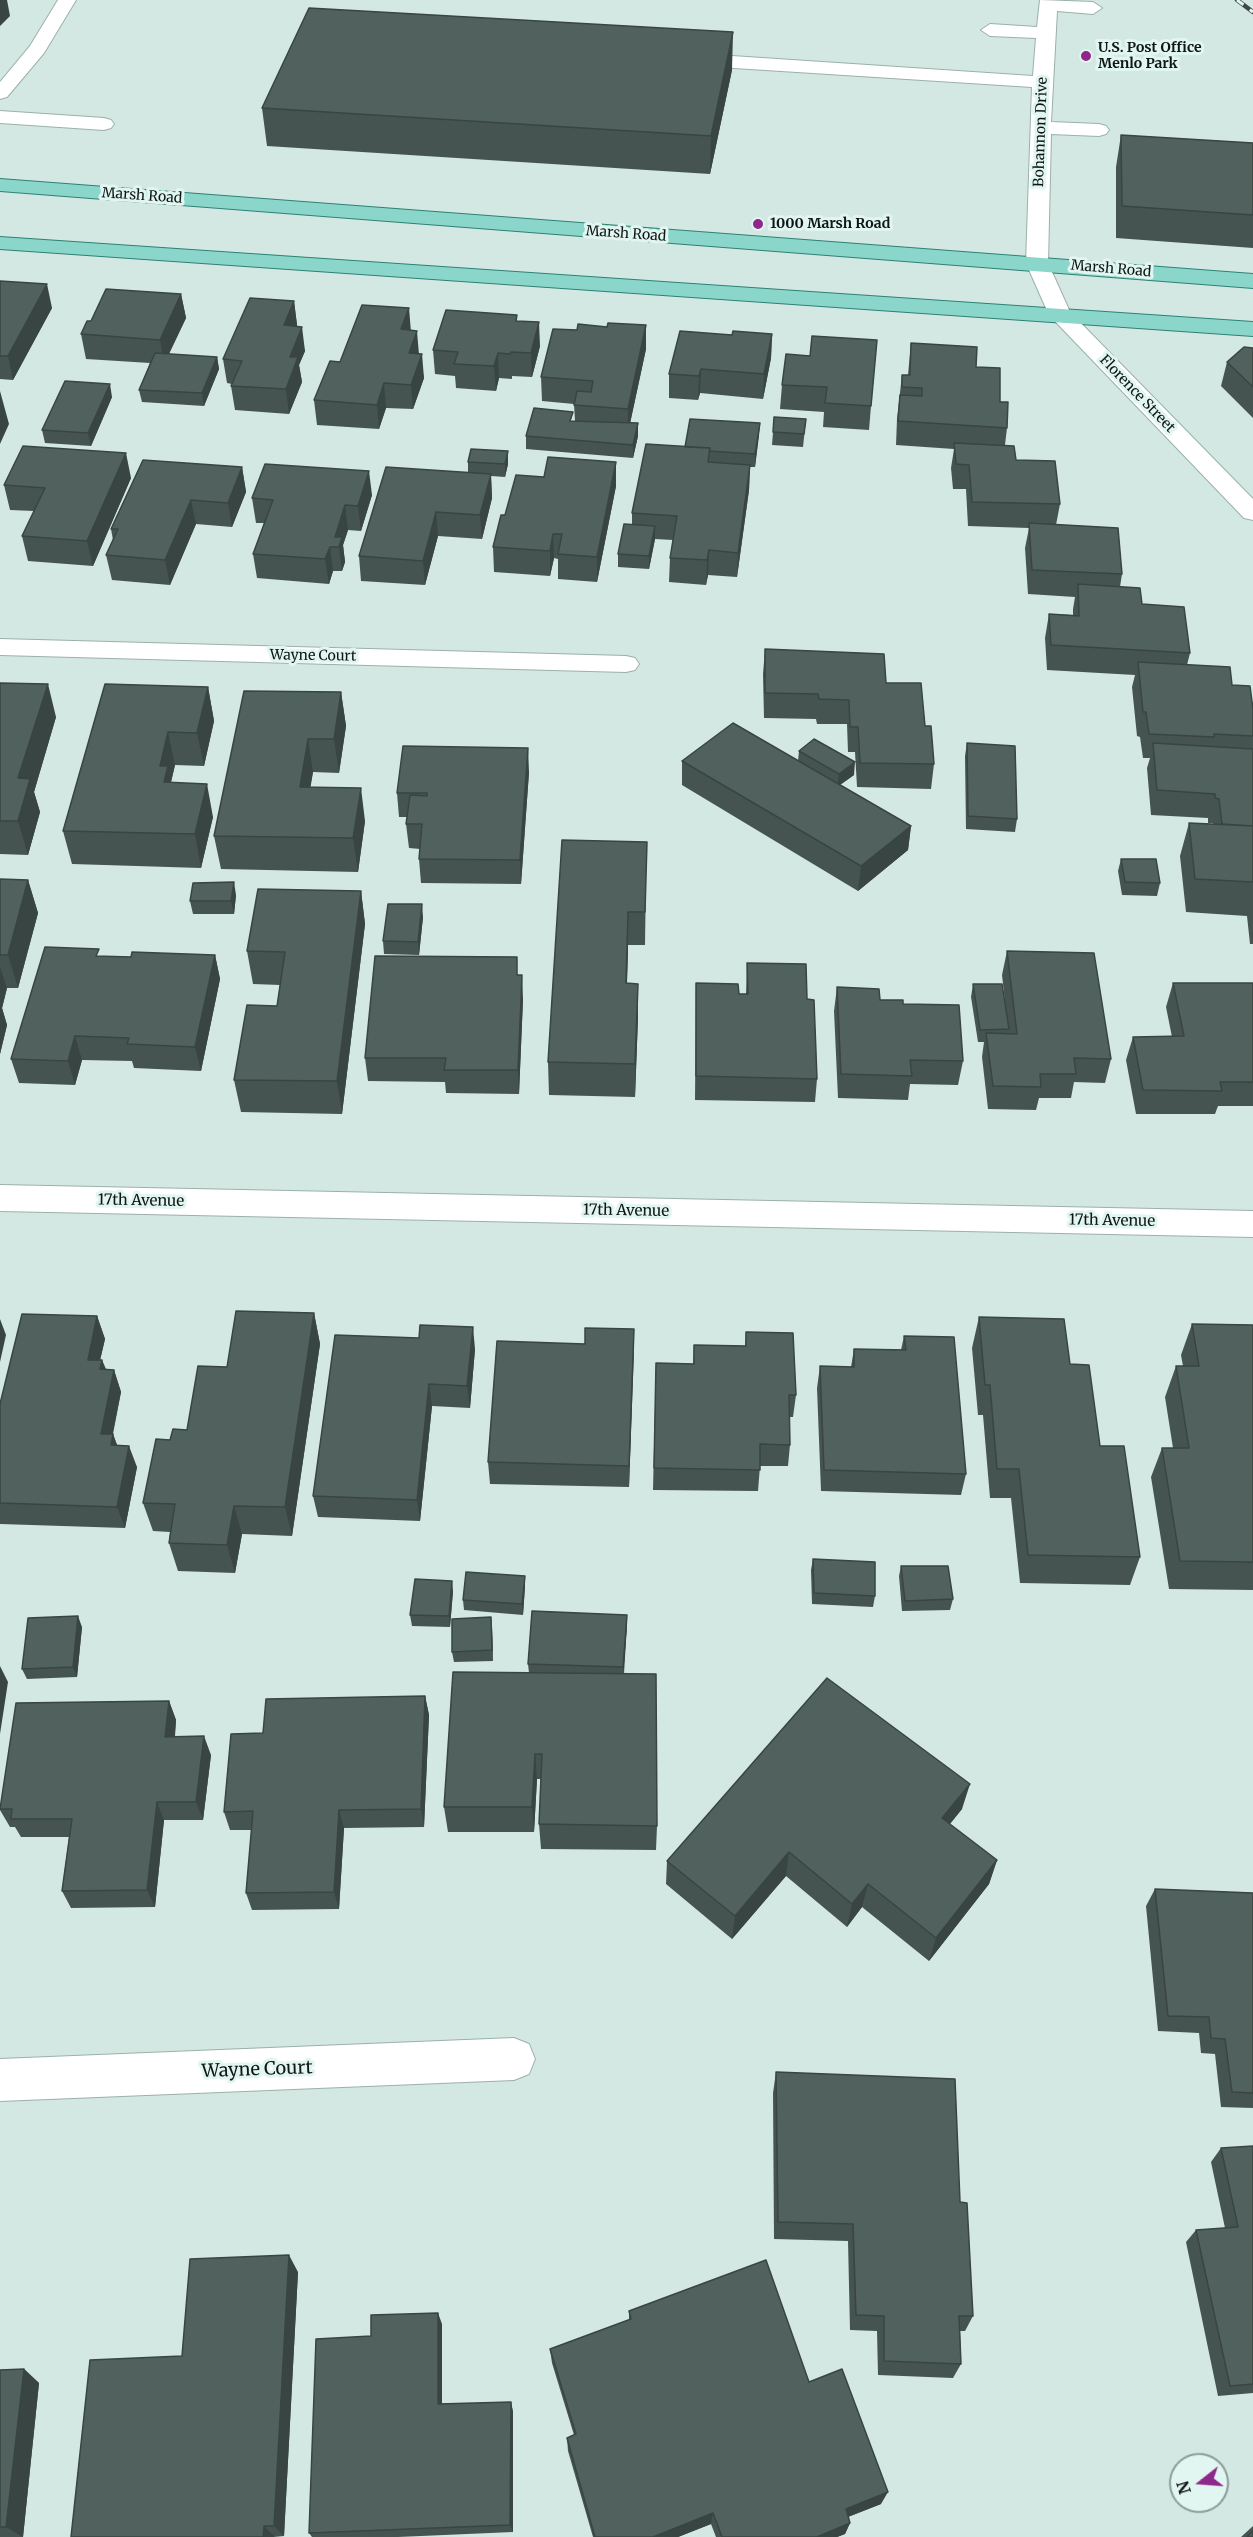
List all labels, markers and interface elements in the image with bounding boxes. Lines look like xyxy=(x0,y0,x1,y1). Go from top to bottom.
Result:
place label: U.S. Post Office Menlo Park xyxy=(1098,40,1202,72)
marker: U.S. Post Office Menlo Park xyxy=(1079,49,1093,63)
street label: Bohannon Drive xyxy=(1031,77,1051,187)
street label: Marsh Road xyxy=(101,185,183,207)
place label: 1000 Marsh Road xyxy=(770,216,890,232)
marker: 1000 Marsh Road xyxy=(751,217,765,231)
street label: Marsh Road xyxy=(585,223,667,245)
street label: Marsh Road xyxy=(1070,257,1152,281)
street label: Florence Street xyxy=(1096,352,1178,436)
street label: Wayne Court xyxy=(270,647,356,665)
street label: 17th Avenue xyxy=(98,1191,184,1211)
street label: 17th Avenue xyxy=(583,1201,669,1221)
street label: 17th Avenue xyxy=(1069,1211,1155,1231)
street label: Wayne Court xyxy=(201,2057,313,2083)
north arrow xyxy=(1169,2453,1229,2513)
text: N xyxy=(1172,2479,1195,2497)

